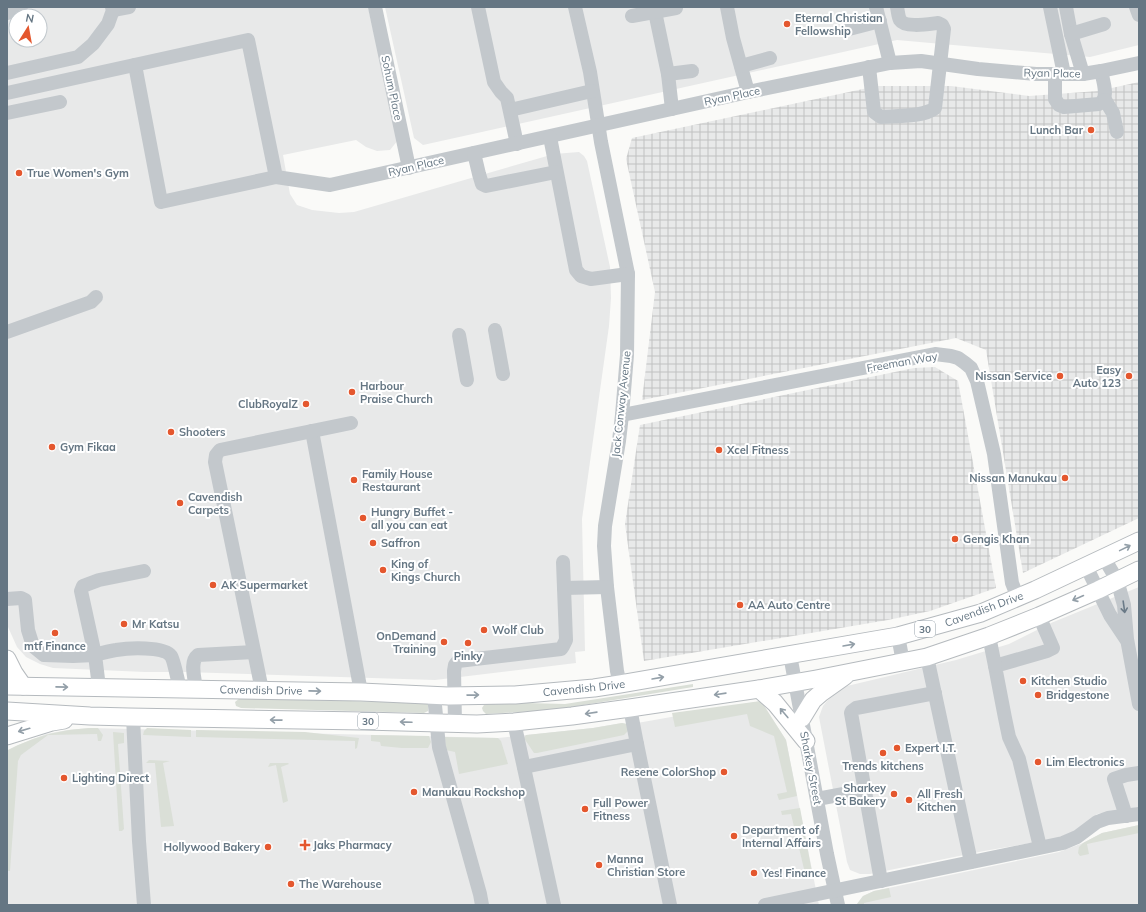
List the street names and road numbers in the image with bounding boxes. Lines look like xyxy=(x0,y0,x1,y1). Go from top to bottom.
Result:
street label: Sohum Place xyxy=(378,54,406,122)
street label: Ryan Place xyxy=(1023,66,1081,80)
street label: Ryan Place xyxy=(703,83,761,109)
street label: Ryan Place xyxy=(387,153,445,179)
street label: Freeman Way xyxy=(866,349,939,375)
street label: Jack Conway Avenue xyxy=(608,350,634,458)
street label: Cavendish Drive xyxy=(943,588,1025,630)
road number: 30 xyxy=(915,621,935,637)
street label: Cavendish Drive xyxy=(542,677,626,699)
street label: Cavendish Drive xyxy=(220,682,302,698)
road number: 30 xyxy=(358,713,378,729)
street label: Sharkey Street xyxy=(797,730,825,806)

